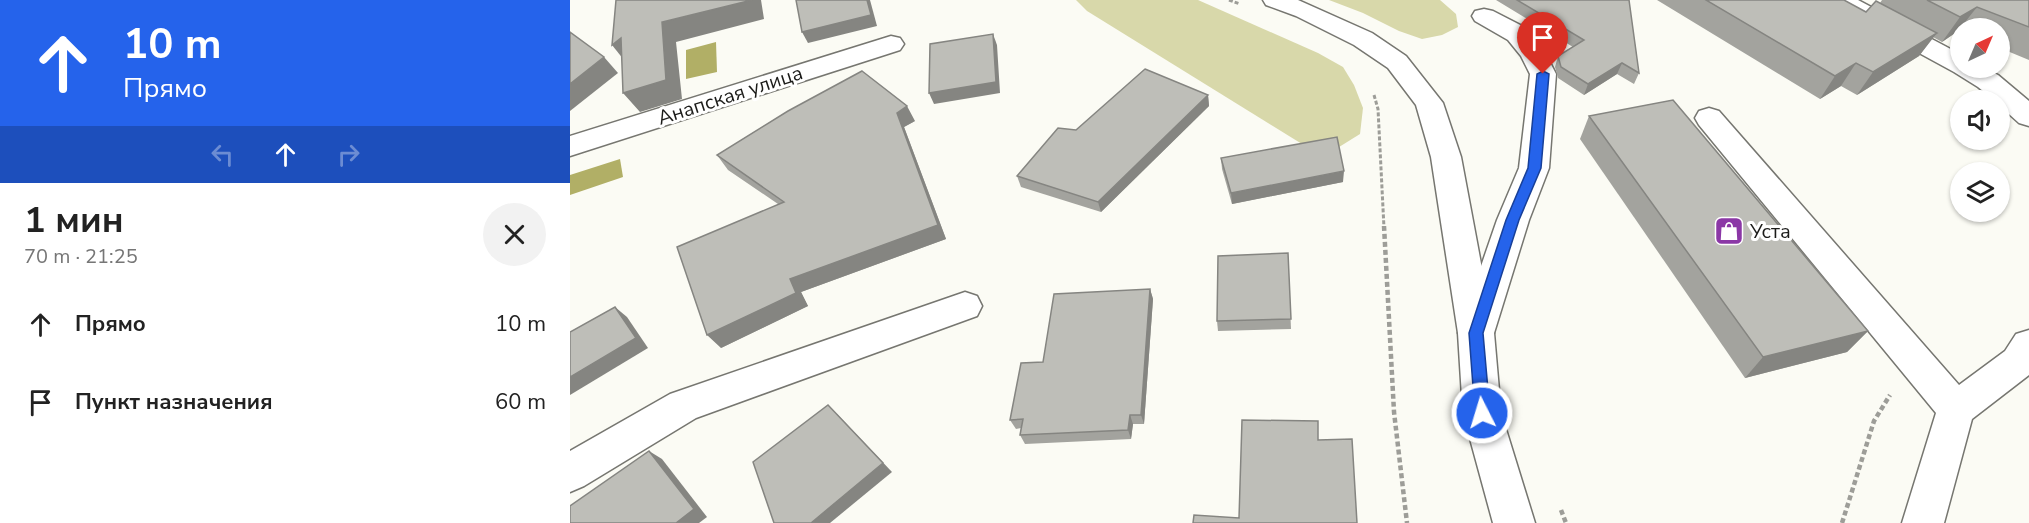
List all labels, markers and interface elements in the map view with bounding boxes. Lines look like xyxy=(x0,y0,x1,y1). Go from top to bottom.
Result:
pin xyxy=(1517,12,1568,74)
text: 10 m xyxy=(123,16,222,73)
north arrow xyxy=(1950,18,2010,78)
map controls xyxy=(1950,18,2010,222)
icon: arrive xyxy=(1526,21,1559,54)
icon: ahead xyxy=(24,24,102,102)
street label: Анапская улица xyxy=(654,59,806,132)
text: Прямо xyxy=(123,70,207,107)
button: sound xyxy=(1950,90,2010,150)
icon: left xyxy=(206,138,239,171)
icon: ahead xyxy=(269,138,302,171)
icon: right xyxy=(332,138,365,171)
button: layers xyxy=(1950,162,2010,222)
text: 1 мин xyxy=(24,196,124,245)
button: close xyxy=(483,203,546,266)
shop icon: Уста xyxy=(1713,215,1745,247)
place label: Уста xyxy=(1749,218,1791,245)
text: 70 m · 21:25 xyxy=(24,243,138,270)
icon: ahead xyxy=(24,308,57,341)
text: Прямо xyxy=(75,309,146,339)
text: 10 m xyxy=(495,309,546,339)
position arrow xyxy=(1450,381,1514,445)
icon: arrive xyxy=(24,386,57,419)
text: Пункт назначения xyxy=(75,387,273,417)
text: 60 m xyxy=(495,387,546,417)

